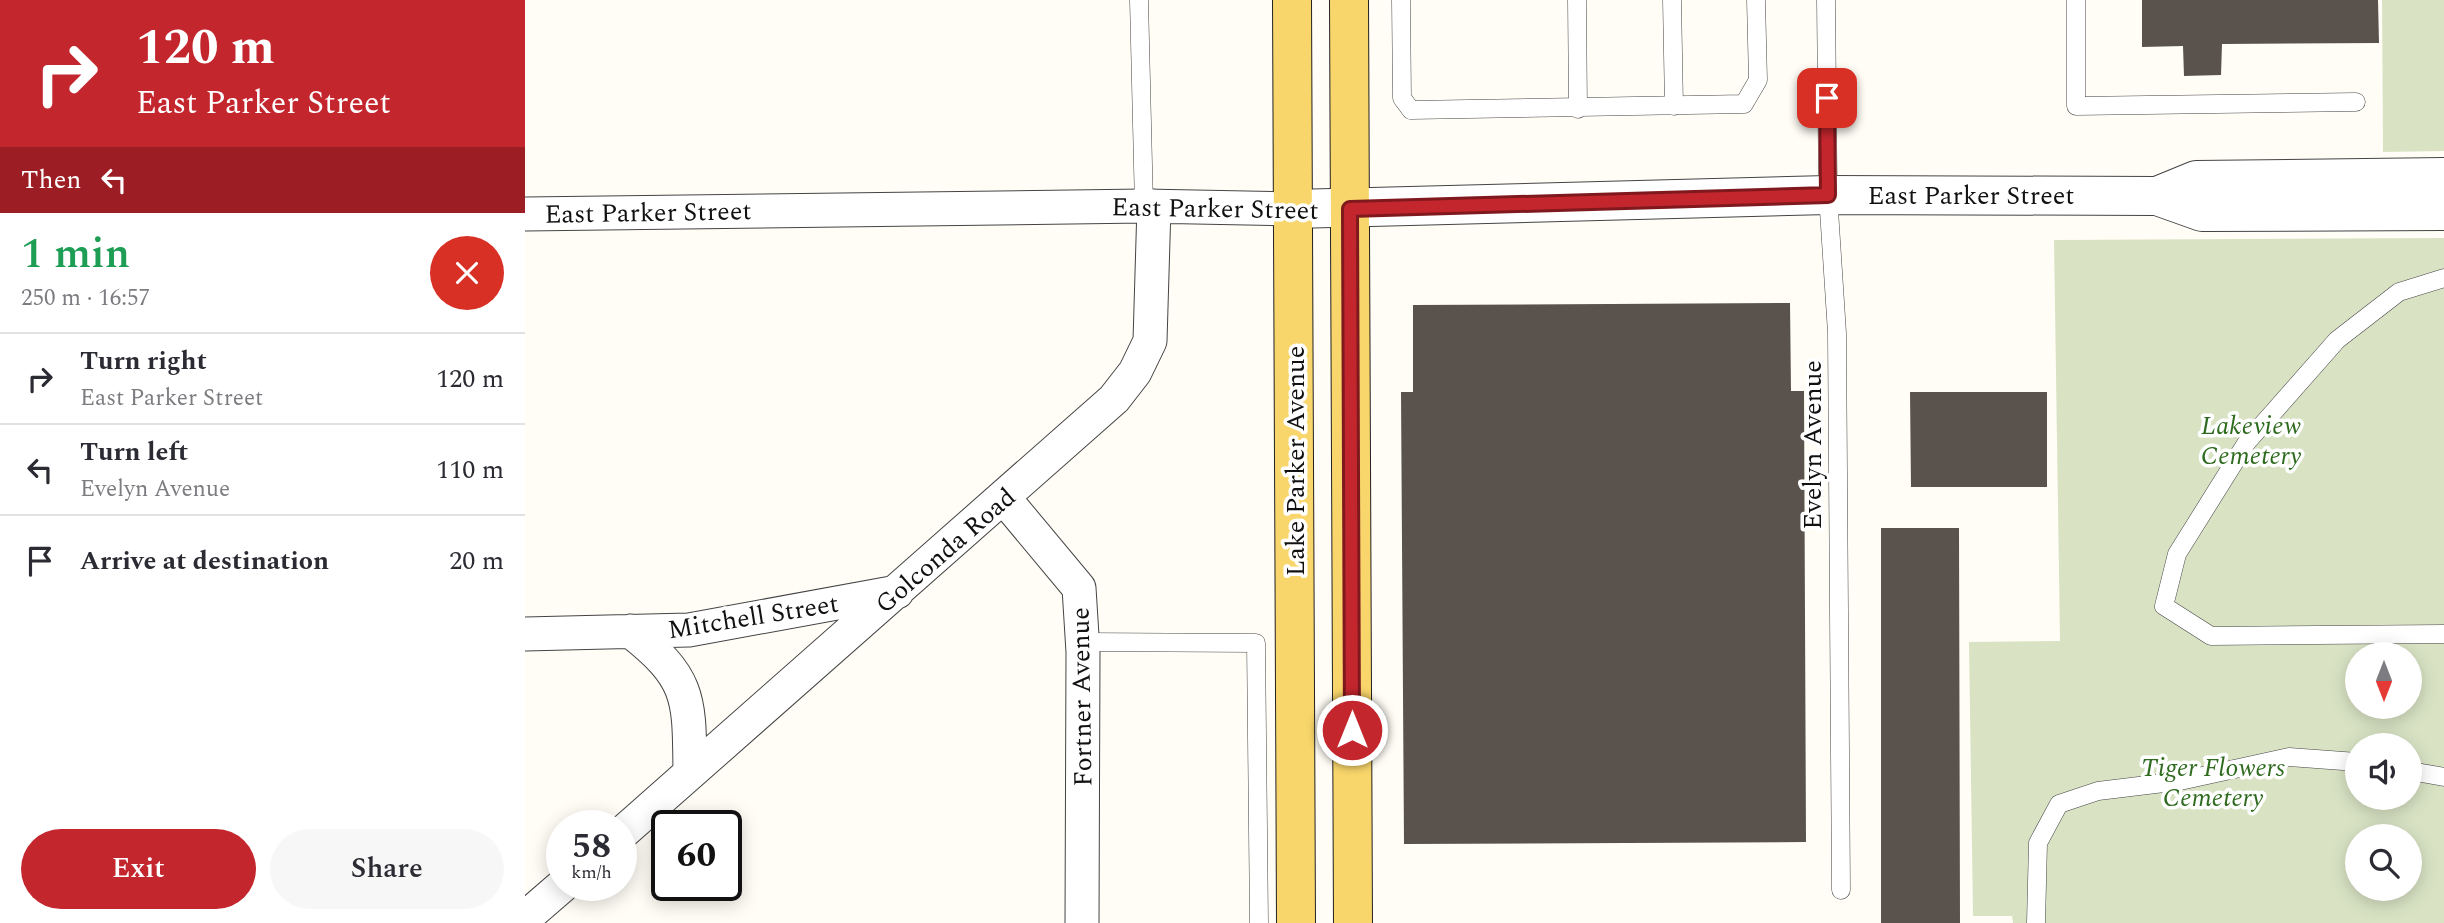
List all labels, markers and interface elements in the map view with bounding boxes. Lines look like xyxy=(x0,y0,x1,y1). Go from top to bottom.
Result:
text: 120 m xyxy=(136,11,275,86)
icon: right xyxy=(21,28,112,119)
pin xyxy=(1797,68,1857,128)
text: East Parker Street xyxy=(136,79,391,128)
icon: arrive xyxy=(1808,79,1846,117)
text: Then xyxy=(21,160,81,200)
icon: left xyxy=(95,161,133,199)
street label: East Parker Street xyxy=(1867,176,2075,216)
street label: East Parker Street xyxy=(1111,187,1319,231)
street label: East Parker Street xyxy=(544,191,752,235)
text: 1 min xyxy=(21,223,130,286)
button: close xyxy=(430,236,504,310)
text: 250 m · 16:57 xyxy=(21,281,150,316)
text: Turn right xyxy=(80,341,207,381)
street label: Lake Parker Avenue xyxy=(1276,346,1316,576)
text: 120 m xyxy=(436,359,504,399)
icon: right xyxy=(21,360,59,398)
street label: Evelyn Avenue xyxy=(1793,360,1833,530)
text: East Parker Street xyxy=(80,381,263,416)
park label: Lakeview Cemetery xyxy=(2201,406,2302,476)
text: Turn left xyxy=(80,432,188,472)
text: 110 m xyxy=(436,450,504,490)
icon: left xyxy=(21,451,59,489)
text: Evelyn Avenue xyxy=(80,472,230,507)
street label: Golconda Road xyxy=(866,478,1025,623)
text: Arrive at destination xyxy=(80,541,329,581)
text: 20 m xyxy=(449,541,504,581)
icon: arrive xyxy=(21,542,59,580)
street label: Mitchell Street xyxy=(665,584,841,650)
street label: Fortner Avenue xyxy=(1060,607,1104,787)
north arrow xyxy=(2345,642,2422,719)
map controls xyxy=(2345,642,2422,901)
position arrow xyxy=(1315,693,1389,767)
button: sound xyxy=(2345,733,2422,810)
park label: Tiger Flowers Cemetery xyxy=(2141,748,2285,818)
speed limit sign: 60 xyxy=(651,810,742,901)
text: 58 xyxy=(572,820,611,873)
button: search xyxy=(2345,824,2422,901)
button: Exit xyxy=(21,829,256,909)
button: Share xyxy=(270,829,504,909)
text: km/h xyxy=(571,859,612,886)

